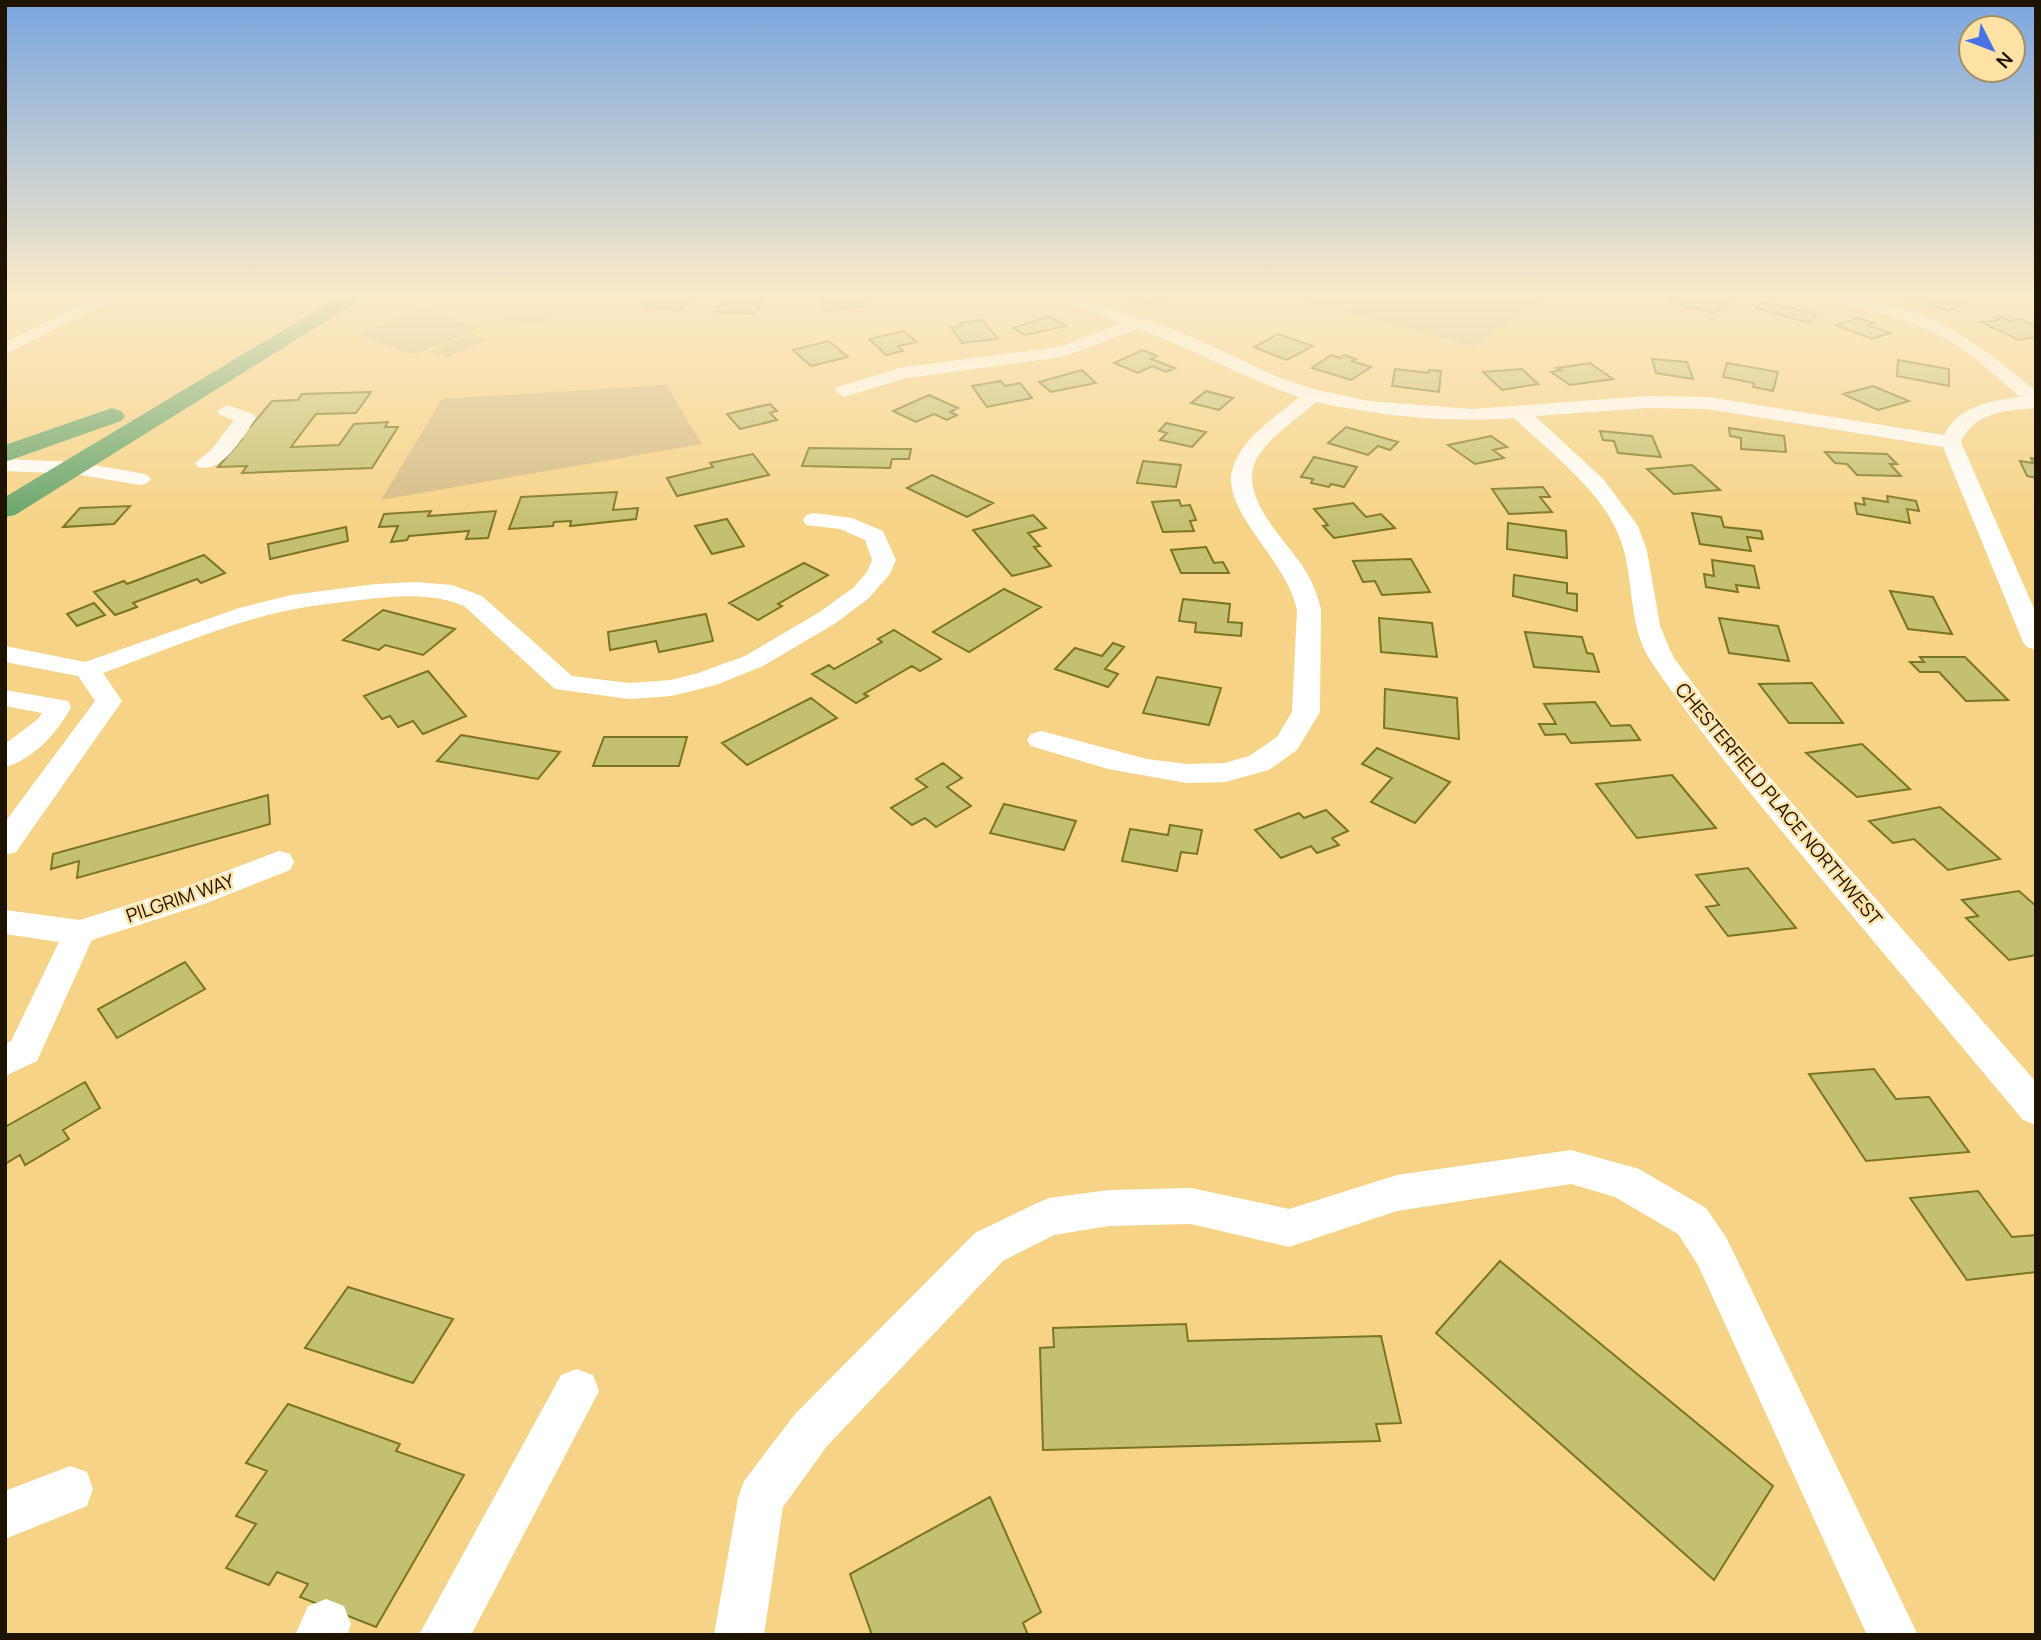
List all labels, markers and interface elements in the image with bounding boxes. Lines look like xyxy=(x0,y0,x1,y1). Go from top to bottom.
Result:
north arrow xyxy=(1957,14,2027,84)
text: N xyxy=(1990,47,2019,74)
street label: CHESTERFIELD PLACE NORTHWEST xyxy=(1670,677,1889,931)
street label: PILGRIM WAY xyxy=(122,867,238,929)

